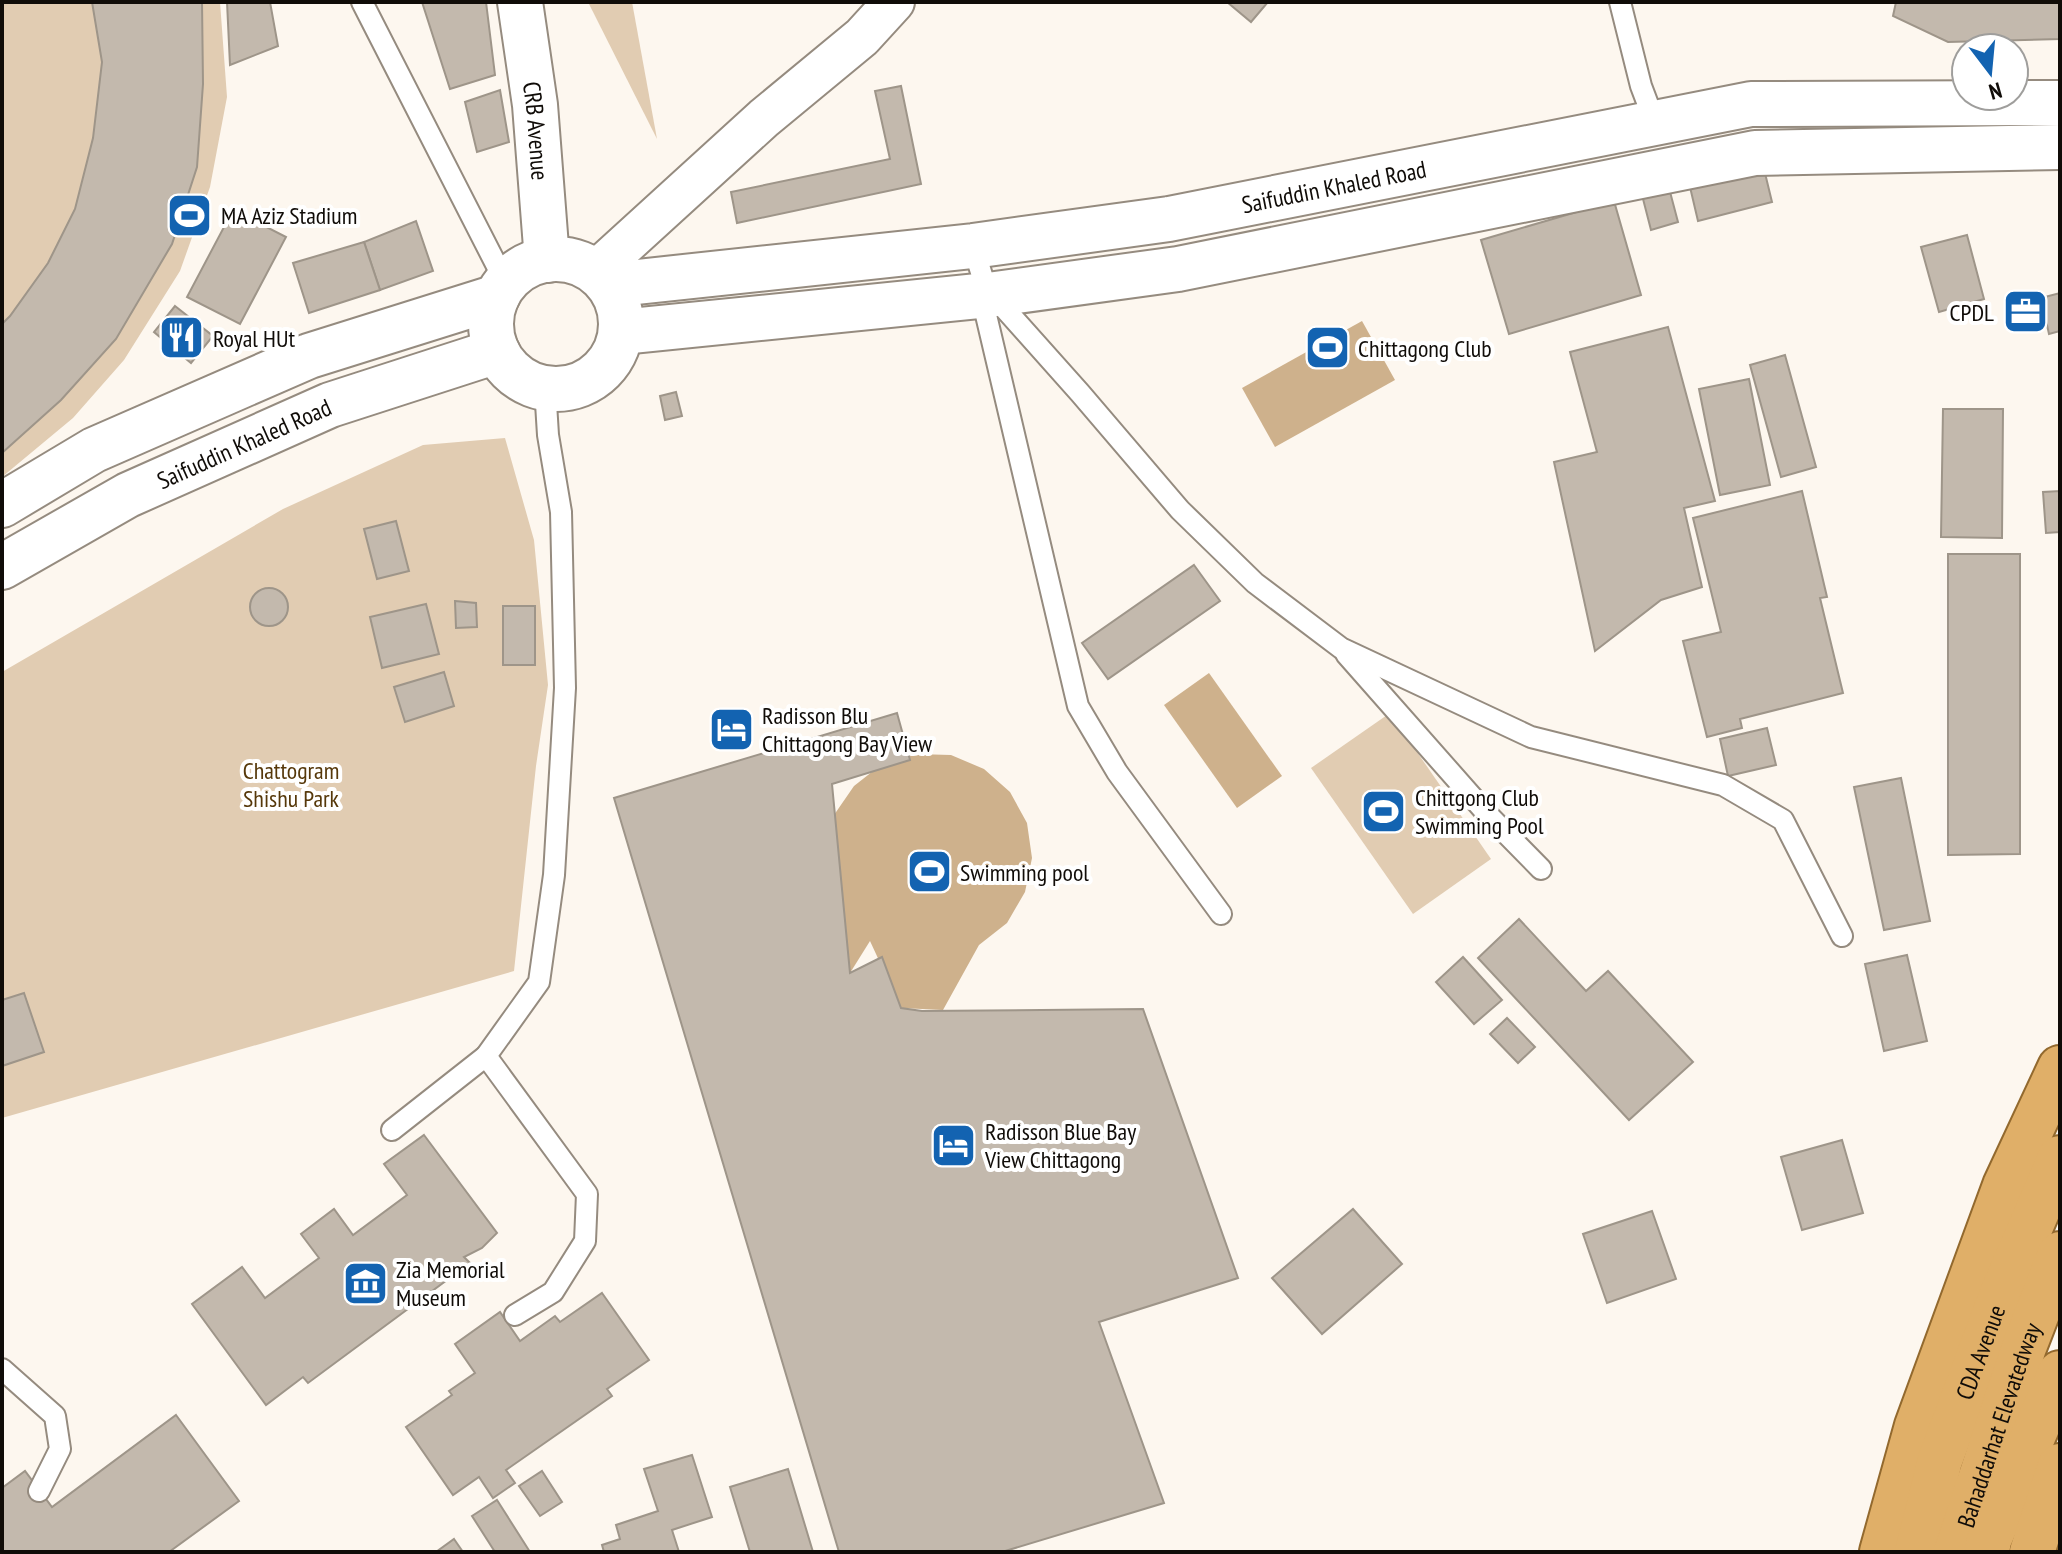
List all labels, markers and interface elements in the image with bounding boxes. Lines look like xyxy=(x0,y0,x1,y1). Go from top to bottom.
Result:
north arrow xyxy=(1950,32,2030,112)
text: N xyxy=(1986,76,2005,106)
street label: CRB Avenue xyxy=(516,79,556,181)
street label: Saifuddin Khaled Road xyxy=(1239,153,1429,220)
sports icon: MA Aziz Stadium xyxy=(166,191,214,239)
place label: MA Aziz Stadium xyxy=(221,200,357,231)
office icon: CPDL xyxy=(2001,288,2049,336)
place label: CPDL xyxy=(1950,297,1994,328)
restaurant icon: Royal HUt xyxy=(158,314,206,362)
place label: Royal HUt xyxy=(213,323,295,354)
sports icon: Chittagong Club xyxy=(1303,324,1351,372)
place label: Chittagong Club xyxy=(1358,333,1492,364)
street label: Saifuddin Khaled Road xyxy=(152,391,336,496)
place label: Radisson Blu Chittagong Bay View xyxy=(762,700,933,759)
hotel icon: Radisson Blu Chittagong Bay View xyxy=(707,705,755,753)
park label: Chattogram Shishu Park xyxy=(243,755,340,814)
place label: Chittgong Club Swimming Pool xyxy=(1415,782,1544,841)
sports icon: Chittgong Club Swimming Pool xyxy=(1360,787,1408,835)
sports icon: Swimming pool xyxy=(905,848,953,896)
place label: Swimming pool xyxy=(960,857,1089,888)
place label: Radisson Blue Bay View Chittagong xyxy=(984,1116,1136,1175)
hotel icon: Radisson Blue Bay View Chittagong xyxy=(930,1121,978,1169)
place label: Zia Memorial Museum xyxy=(396,1254,505,1313)
museum icon: Zia Memorial Museum xyxy=(341,1259,389,1307)
street label: CDA Avenue xyxy=(1948,1300,2012,1404)
street label: Bahaddarhat Elevatedway xyxy=(1950,1318,2047,1531)

